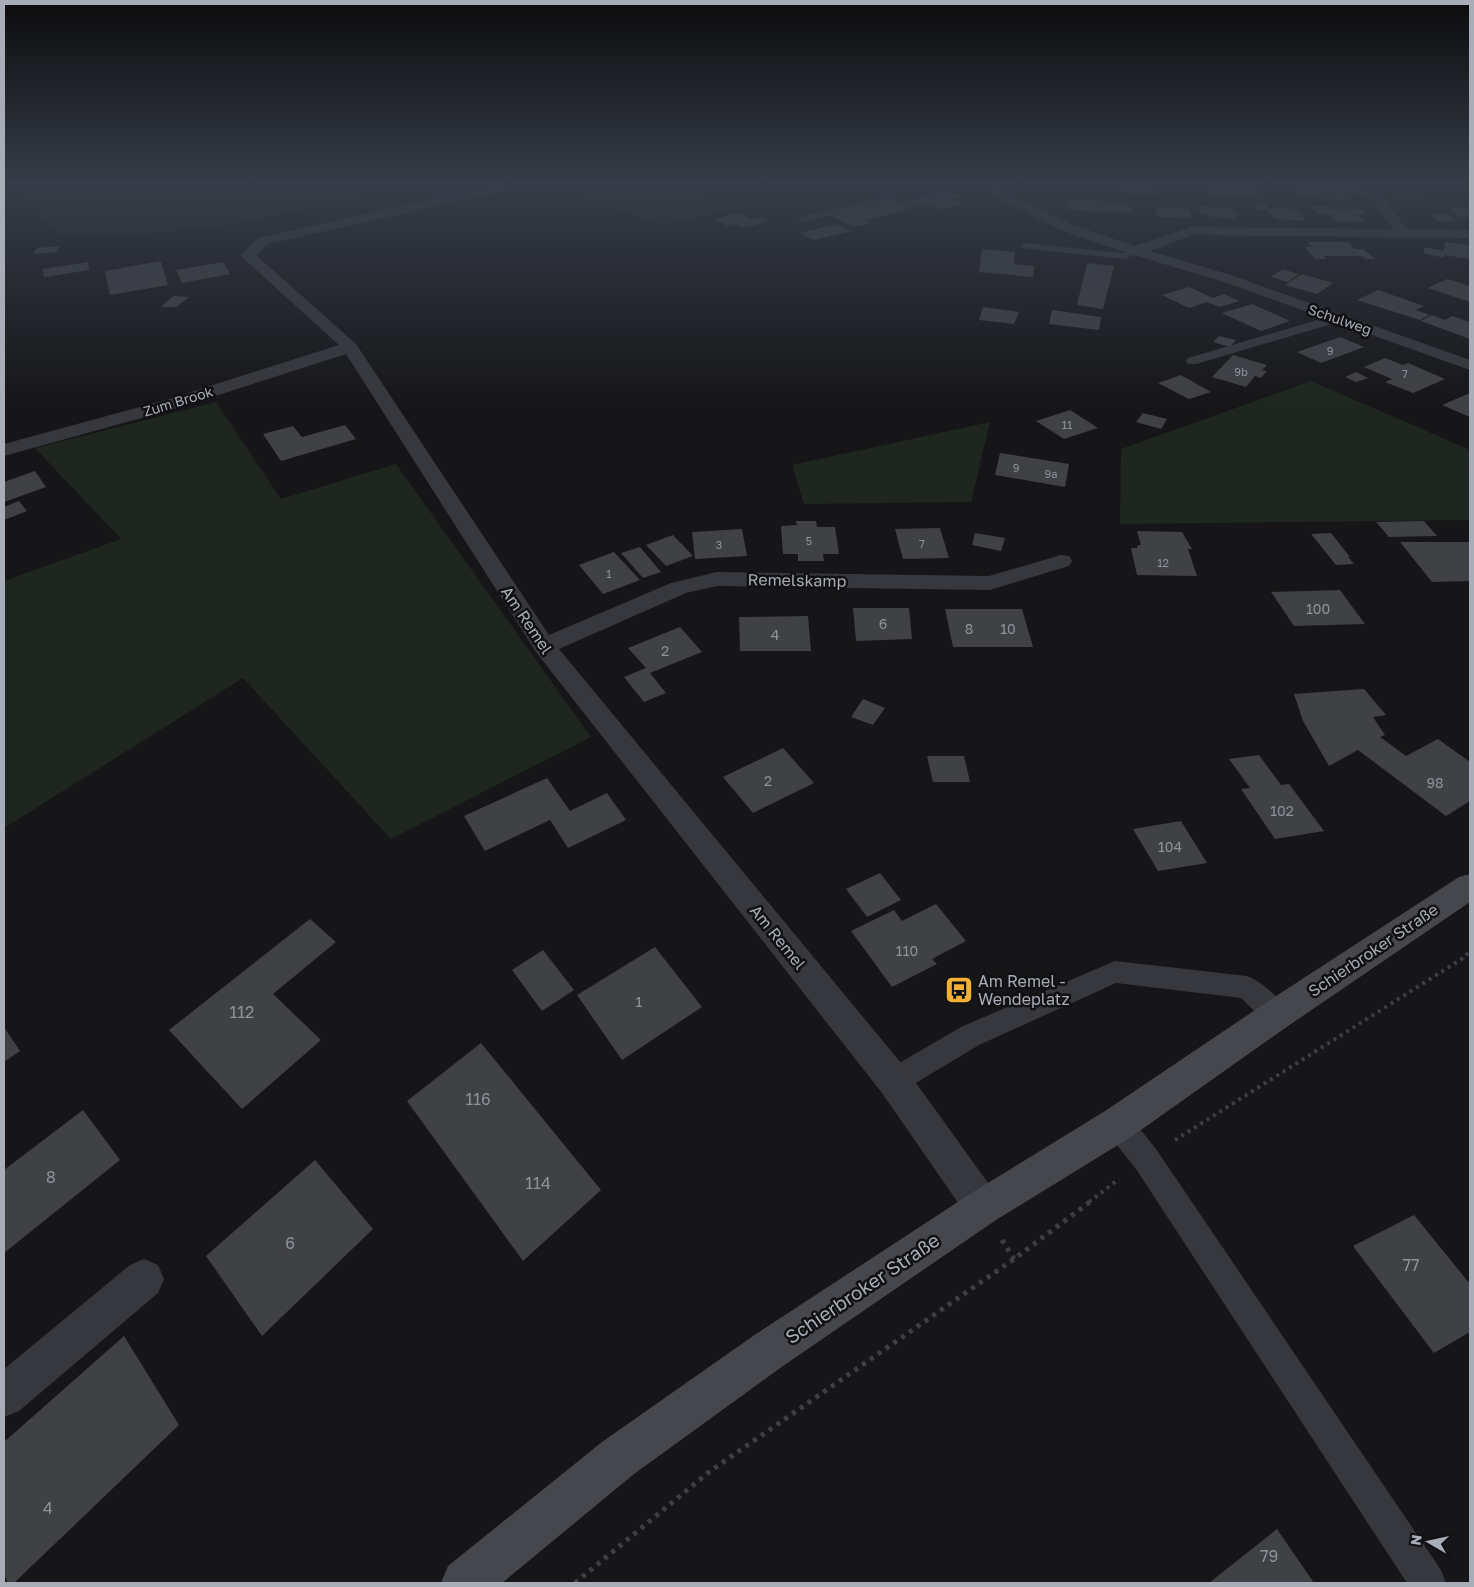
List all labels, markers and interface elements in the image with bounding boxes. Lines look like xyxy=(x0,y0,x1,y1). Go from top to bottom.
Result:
street label: Schulweg xyxy=(1306,300,1374,338)
house number: 9 xyxy=(1327,344,1333,357)
house number: 9b xyxy=(1234,365,1248,378)
house number: 7 xyxy=(1402,367,1408,380)
street label: Zum Brook xyxy=(141,382,215,420)
house number: 11 xyxy=(1062,418,1072,431)
house number: 9 xyxy=(1013,461,1019,474)
house number: 9a xyxy=(1045,467,1057,480)
house number: 5 xyxy=(806,534,812,547)
house number: 7 xyxy=(919,537,925,550)
house number: 3 xyxy=(716,538,722,551)
house number: 12 xyxy=(1157,556,1169,569)
house number: 1 xyxy=(606,567,612,580)
street label: Remelskamp xyxy=(747,569,847,591)
street label: Am Remel xyxy=(497,582,557,658)
house number: 100 xyxy=(1306,600,1330,617)
house number: 6 xyxy=(879,615,887,632)
house number: 8 xyxy=(965,620,973,637)
house number: 10 xyxy=(1000,620,1016,637)
house number: 4 xyxy=(771,626,779,643)
house number: 2 xyxy=(661,642,669,659)
house number: 2 xyxy=(764,772,772,789)
house number: 98 xyxy=(1426,774,1444,791)
house number: 102 xyxy=(1270,802,1294,819)
house number: 104 xyxy=(1158,838,1182,855)
street label: Schierbroker Straße xyxy=(1304,899,1442,1001)
street label: Am Remel xyxy=(746,901,810,973)
house number: 110 xyxy=(896,942,918,959)
place label: Am Remel - Wendeplatz xyxy=(978,971,1070,1009)
bus stop icon: Am Remel - Wendeplatz xyxy=(944,975,974,1005)
house number: 1 xyxy=(636,993,643,1010)
house number: 112 xyxy=(230,1002,254,1022)
house number: 116 xyxy=(465,1089,491,1109)
house number: 8 xyxy=(46,1167,56,1187)
house number: 114 xyxy=(525,1173,551,1193)
street label: Schierbroker Straße xyxy=(781,1228,943,1348)
house number: 6 xyxy=(285,1233,295,1253)
house number: 77 xyxy=(1403,1255,1419,1275)
house number: 4 xyxy=(43,1498,53,1518)
north arrow xyxy=(1404,1517,1454,1567)
text: N xyxy=(1406,1533,1425,1546)
house number: 79 xyxy=(1260,1546,1278,1566)

